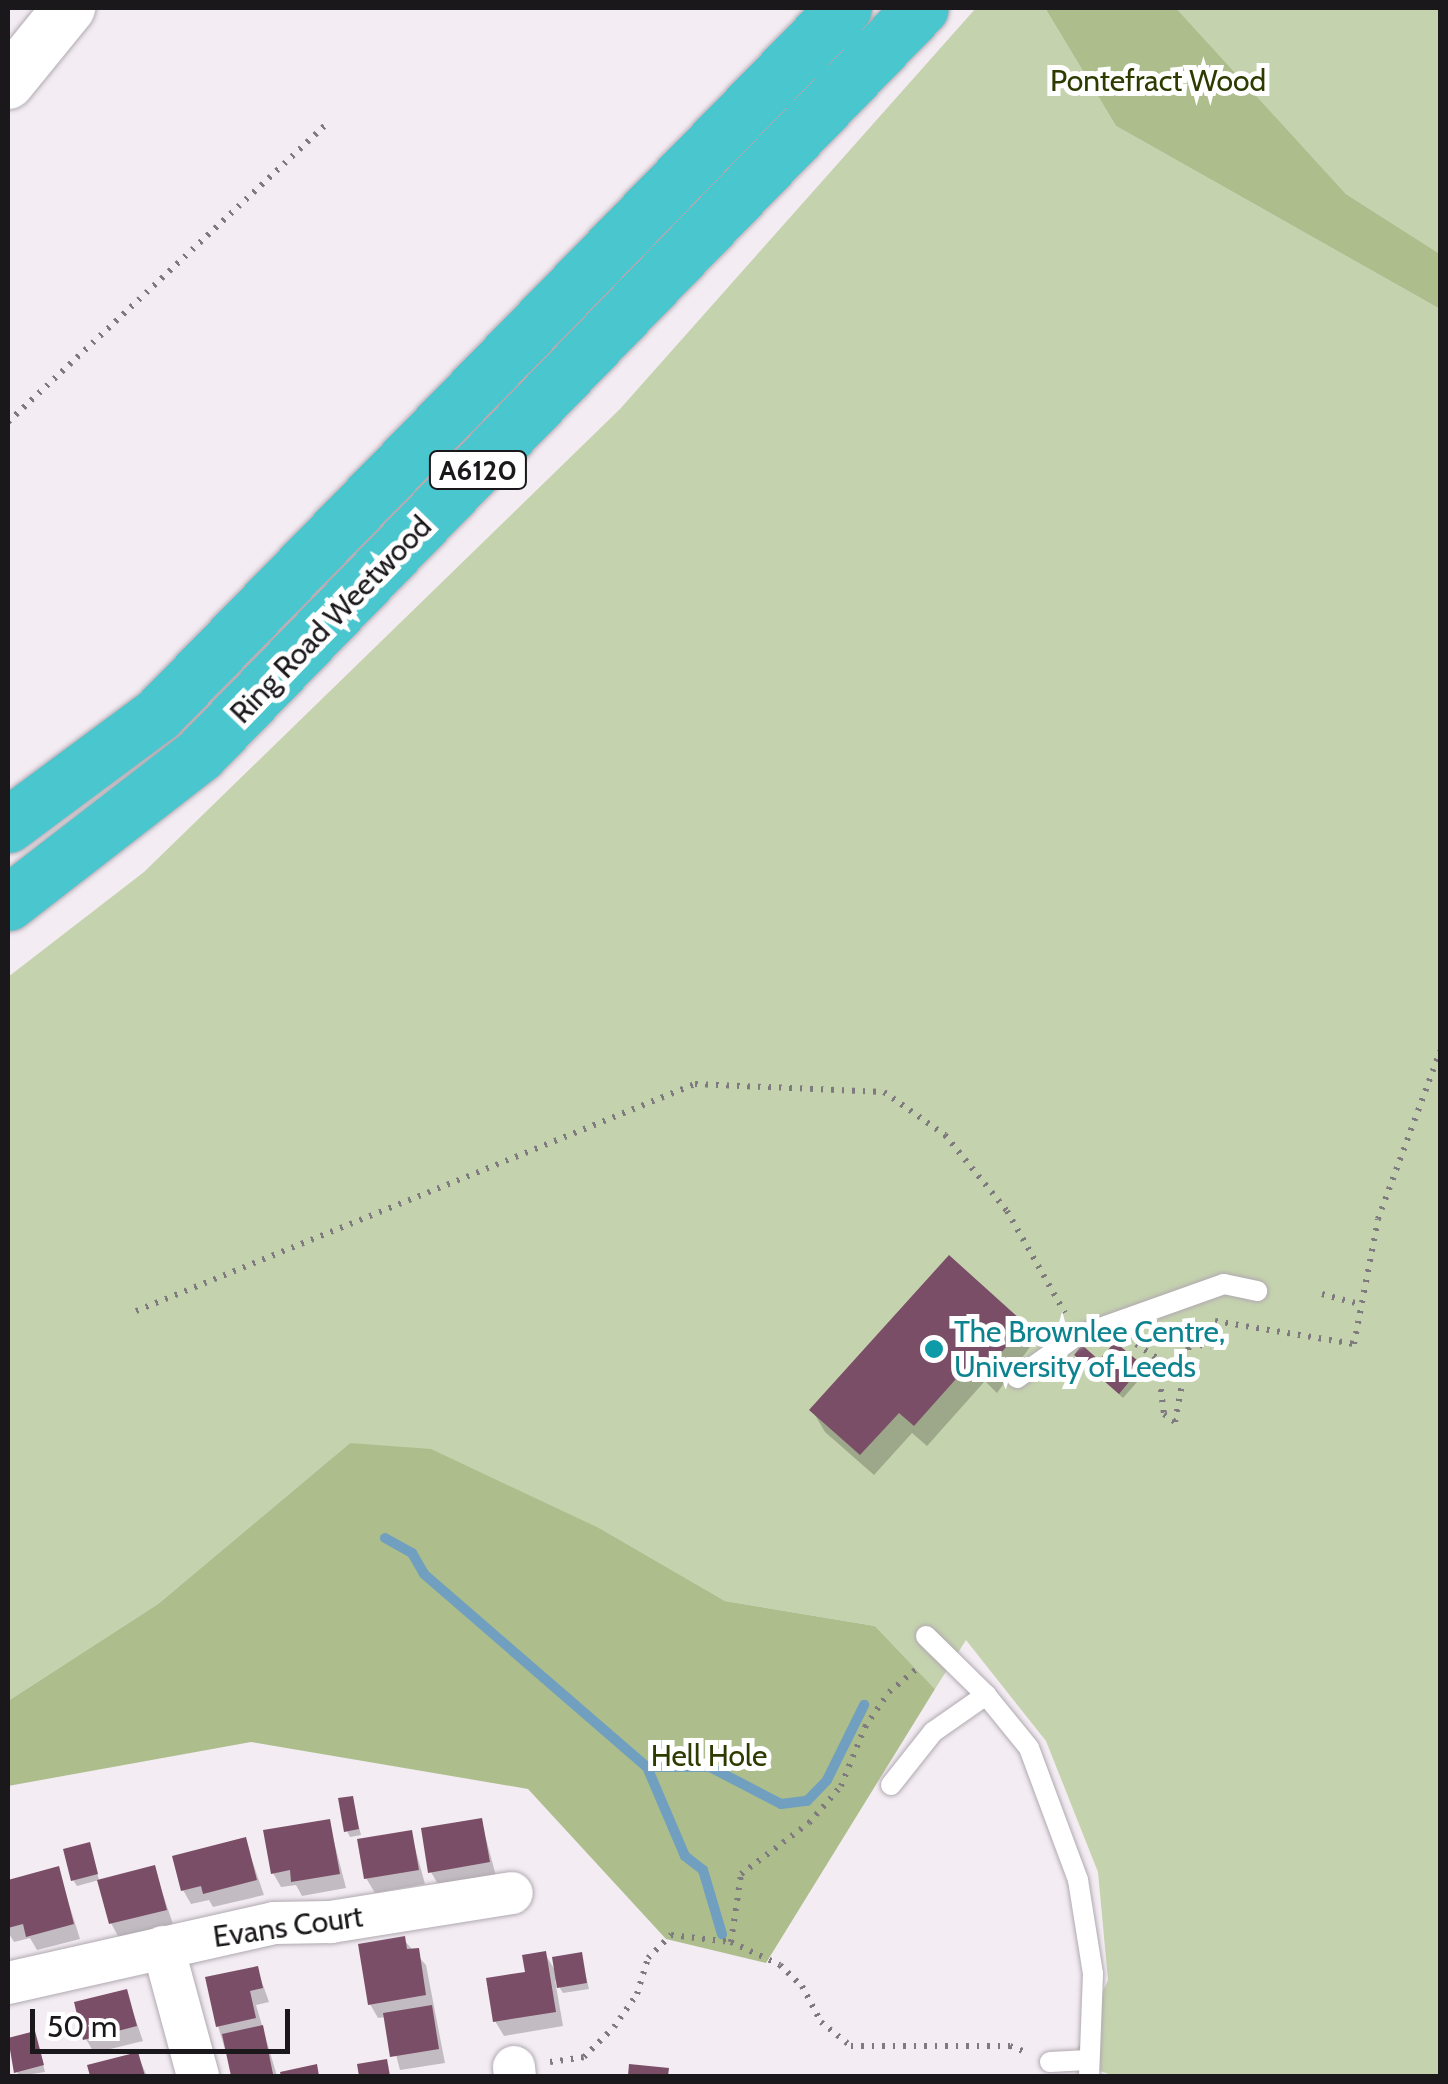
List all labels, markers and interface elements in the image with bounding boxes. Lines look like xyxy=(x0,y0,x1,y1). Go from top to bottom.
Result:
park label: Pontefract Wood xyxy=(1050,63,1266,99)
road number: A6120 xyxy=(428,447,528,493)
street label: Ring Road Weetwood xyxy=(223,509,439,731)
place label: The Brownlee Centre, University of Leeds xyxy=(954,1314,1225,1384)
marker: The Brownlee Centre, University of Leeds xyxy=(923,1338,945,1360)
park label: Hell Hole xyxy=(651,1738,767,1774)
street label: Evans Court xyxy=(211,1899,365,1955)
scale bar xyxy=(35,1989,295,2051)
text: 50 m xyxy=(47,2008,117,2045)

